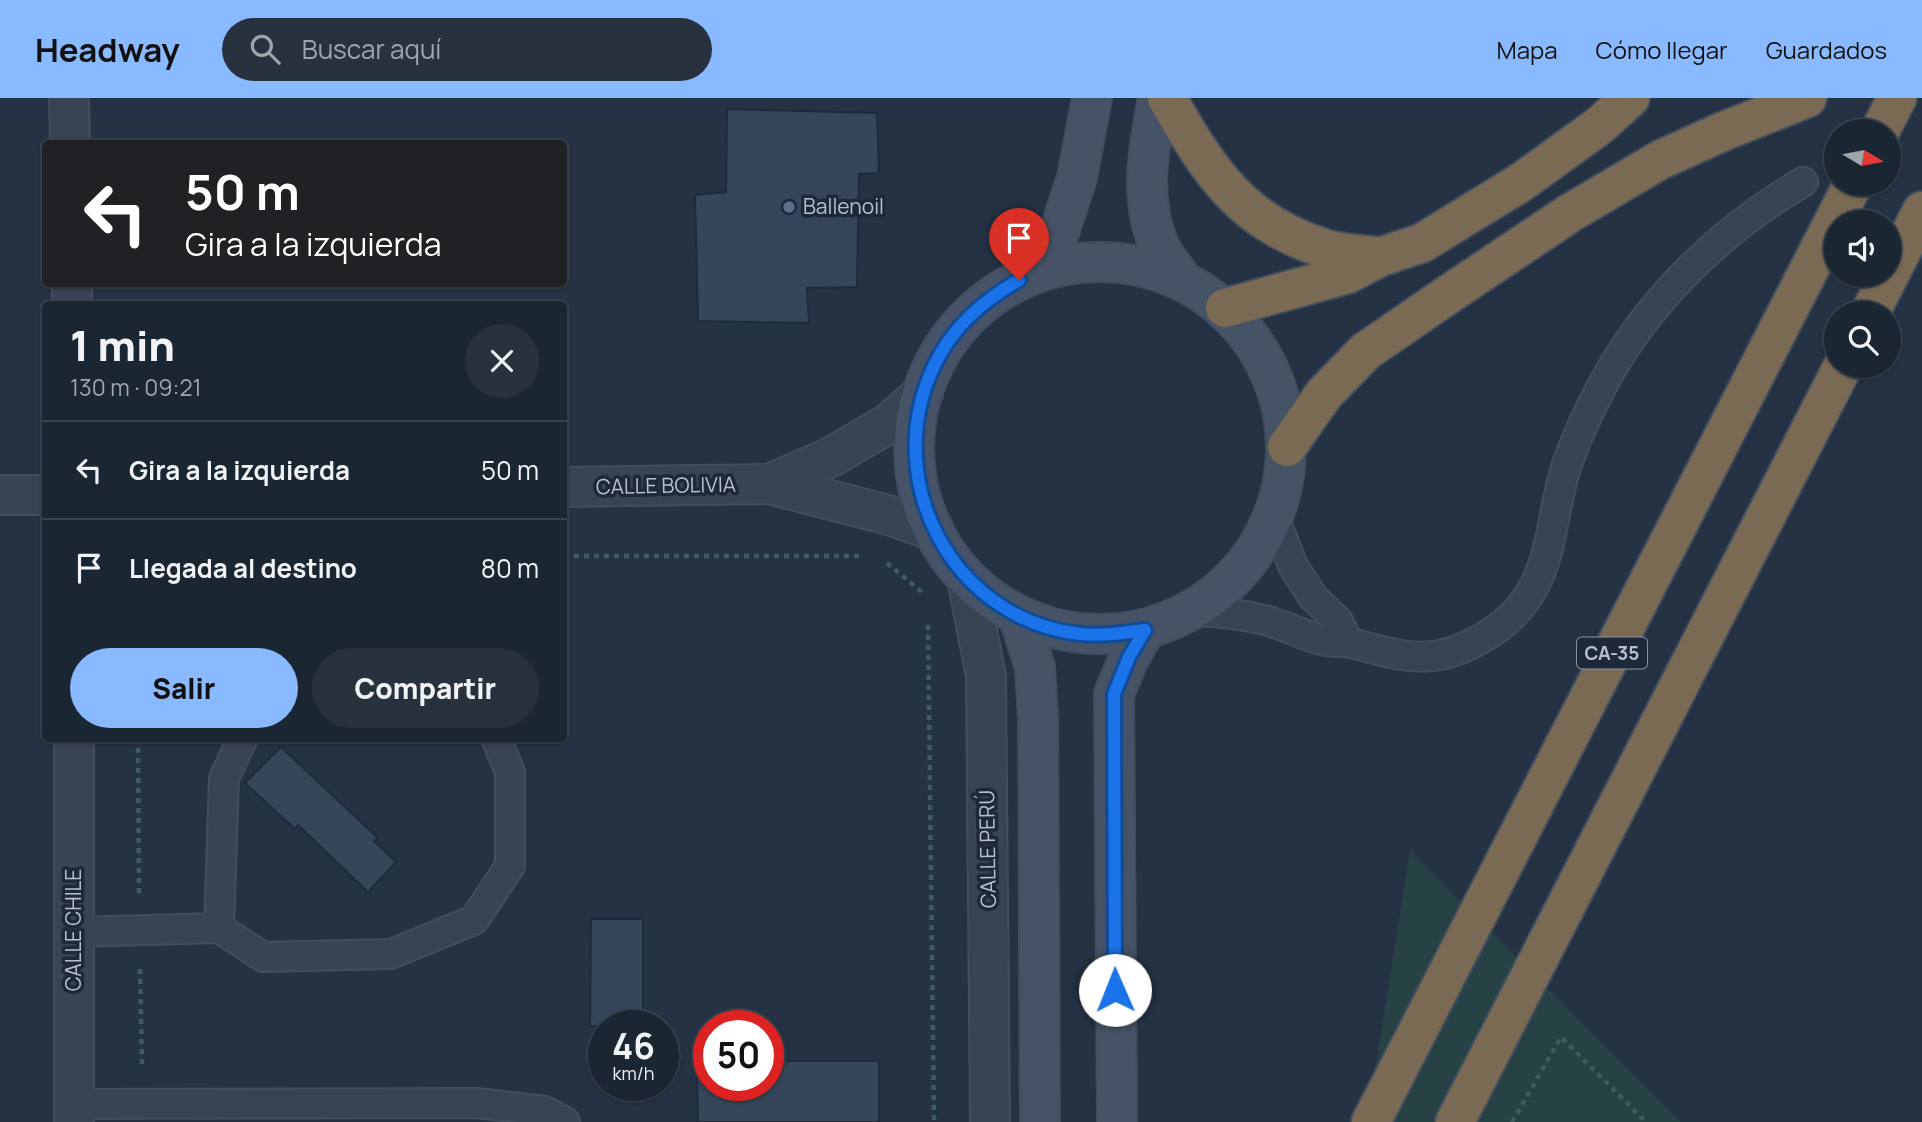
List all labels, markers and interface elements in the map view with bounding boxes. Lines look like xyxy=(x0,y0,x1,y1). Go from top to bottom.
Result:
search box xyxy=(222,18,712,81)
text: Headway xyxy=(35,27,180,72)
icon: search xyxy=(246,30,284,68)
text: Buscar aquí xyxy=(302,31,441,67)
text: Mapa xyxy=(1497,33,1558,66)
text: Cómo llegar xyxy=(1596,33,1728,66)
text: Guardados xyxy=(1766,33,1887,66)
north arrow xyxy=(1824,119,1900,196)
map controls xyxy=(1824,119,1901,378)
text: 50 m xyxy=(185,158,300,225)
icon: left xyxy=(70,168,161,259)
place label: Ballenoil xyxy=(803,192,884,220)
marker: Ballenoil xyxy=(781,199,797,215)
pin xyxy=(989,208,1049,280)
button: sound xyxy=(1824,210,1901,287)
icon: arrive xyxy=(1000,219,1038,257)
text: Gira a la izquierda xyxy=(185,222,441,266)
button: search xyxy=(1824,301,1901,378)
text: 1 min xyxy=(70,316,175,374)
button: close xyxy=(465,324,539,398)
text: 130 m · 09:21 xyxy=(70,371,202,403)
icon: left xyxy=(70,451,108,489)
text: Gira a la izquierda xyxy=(129,452,350,488)
text: 50 m xyxy=(481,452,539,488)
street label: CALLE BOLIVIA xyxy=(596,470,736,500)
icon: arrive xyxy=(70,549,108,587)
text: Llegada al destino xyxy=(129,550,357,586)
text: 80 m xyxy=(481,550,539,586)
road number: CA-35 xyxy=(1577,638,1647,668)
button: Salir xyxy=(70,648,298,728)
button: Compartir xyxy=(312,648,539,728)
street label: CALLE PERÚ xyxy=(972,790,1002,908)
street label: CALLE CHILE xyxy=(59,869,87,991)
position arrow xyxy=(1078,953,1152,1027)
speed limit sign: 50 xyxy=(693,1010,784,1101)
text: 46 xyxy=(612,1022,655,1070)
text: km/h xyxy=(613,1061,654,1085)

